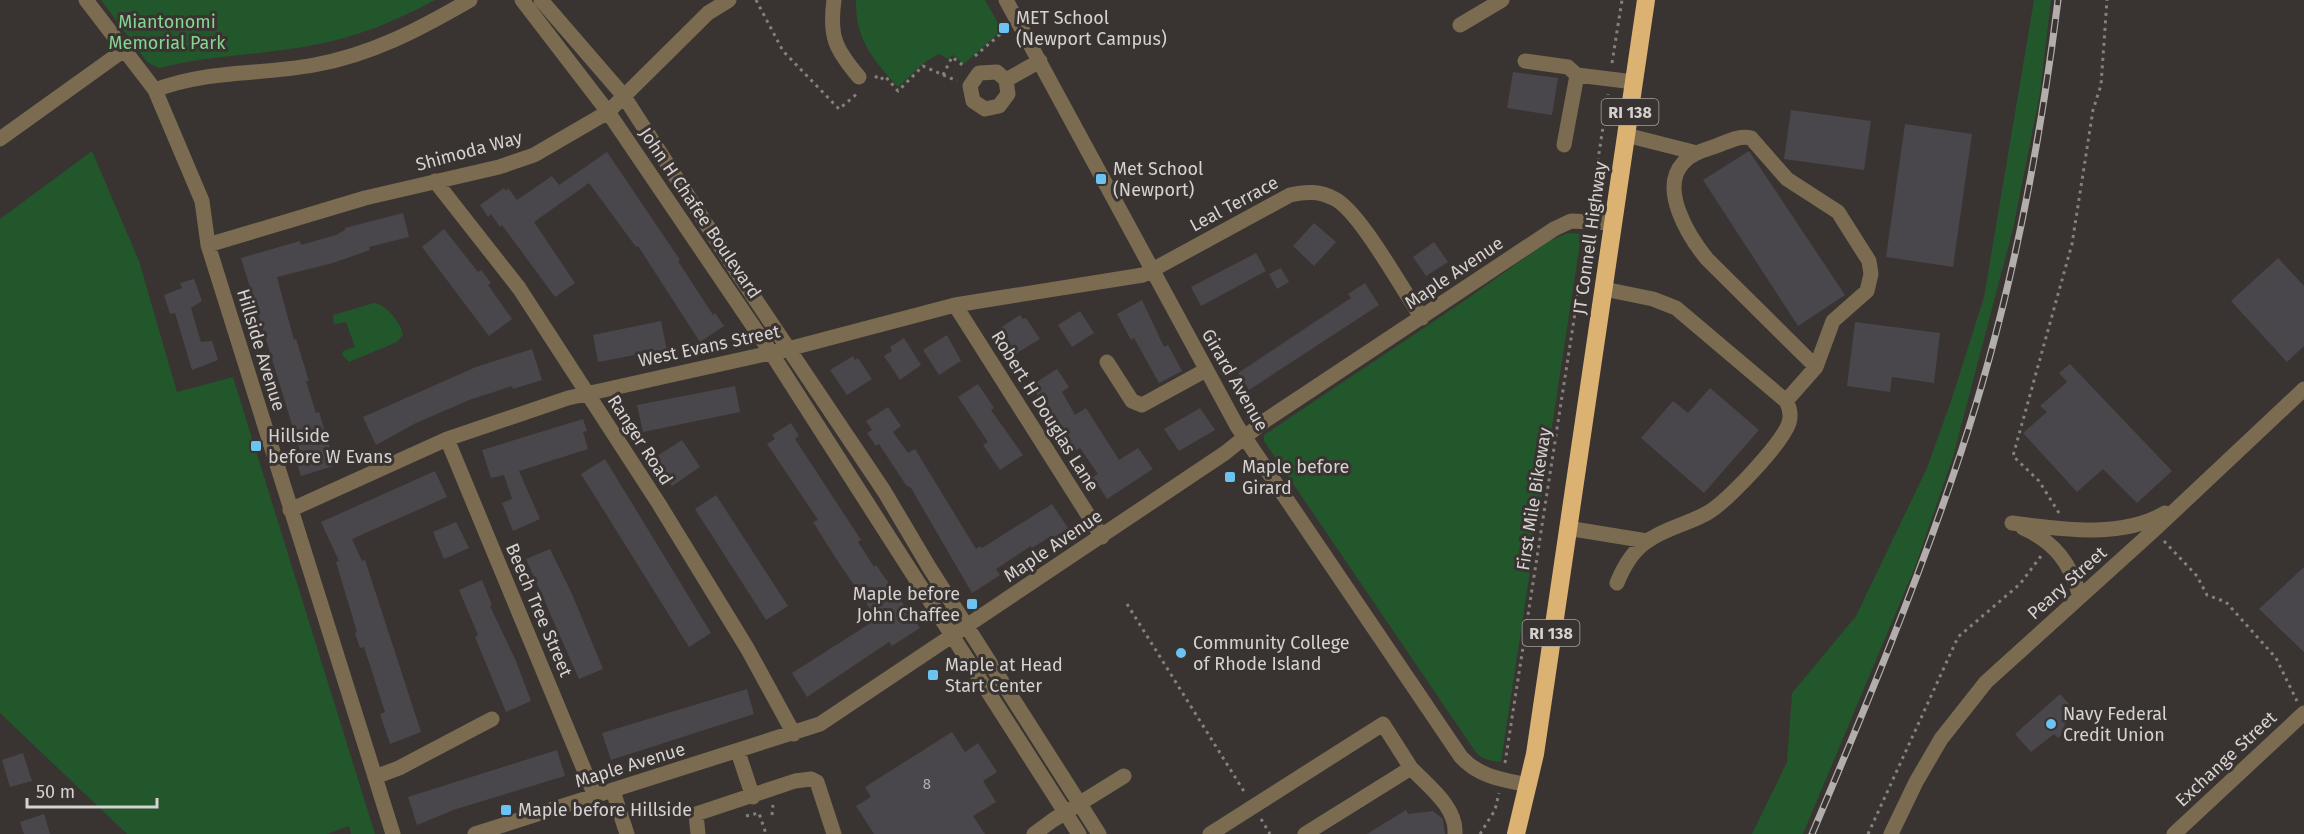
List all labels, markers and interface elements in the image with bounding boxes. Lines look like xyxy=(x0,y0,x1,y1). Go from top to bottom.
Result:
place label: MET School (Newport Campus) xyxy=(1016,7,1167,50)
park label: Miantonomi Memorial Park xyxy=(109,11,226,54)
marker: MET School (Newport Campus) xyxy=(997,21,1011,35)
road number: RI 138 xyxy=(1602,99,1658,125)
street label: John H Chafee Boulevard xyxy=(634,123,766,303)
street label: Shimoda Way xyxy=(413,126,525,176)
place label: Met School (Newport) xyxy=(1113,158,1203,201)
street label: JT Connell Highway xyxy=(1568,160,1612,316)
marker: Met School (Newport) xyxy=(1094,172,1108,186)
street label: Leal Terrace xyxy=(1186,172,1282,236)
street label: Maple Avenue xyxy=(1401,232,1507,314)
street label: Hillside Avenue xyxy=(232,286,290,414)
street label: West Evans Street xyxy=(636,320,782,372)
street label: Girard Avenue xyxy=(1197,325,1273,435)
street label: Robert H Douglas Lane xyxy=(986,326,1104,496)
street label: Ranger Road xyxy=(603,391,677,489)
place label: Hillside before W Evans xyxy=(268,425,392,468)
street label: First Mile Bikeway xyxy=(1512,426,1556,572)
marker: Hillside before W Evans xyxy=(249,439,263,453)
place label: Maple before Girard xyxy=(1242,456,1349,499)
marker: Maple before Girard xyxy=(1223,470,1237,484)
street label: Maple Avenue xyxy=(1000,505,1106,587)
street label: Beech Tree Street xyxy=(501,540,577,681)
street label: Peary Street xyxy=(2023,541,2111,624)
place label: Maple before John Chaffee xyxy=(853,583,960,626)
marker: Maple before John Chaffee xyxy=(965,597,979,611)
road number: RI 138 xyxy=(1522,620,1580,646)
place label: Community College of Rhode Island xyxy=(1193,632,1350,675)
marker: Community College of Rhode Island xyxy=(1174,646,1188,660)
place label: Maple at Head Start Center xyxy=(945,654,1063,697)
marker: Maple at Head Start Center xyxy=(926,668,940,682)
place label: Navy Federal Credit Union xyxy=(2063,703,2167,746)
street label: Exchange Street xyxy=(2171,706,2281,811)
marker: Navy Federal Credit Union xyxy=(2044,717,2058,731)
street label: Maple Avenue xyxy=(572,738,688,792)
scale bar xyxy=(27,771,158,809)
house number: 8 xyxy=(923,775,931,793)
text: 50 m xyxy=(36,781,75,803)
place label: Maple before Hillside xyxy=(518,799,692,821)
marker: Maple before Hillside xyxy=(499,803,513,817)

